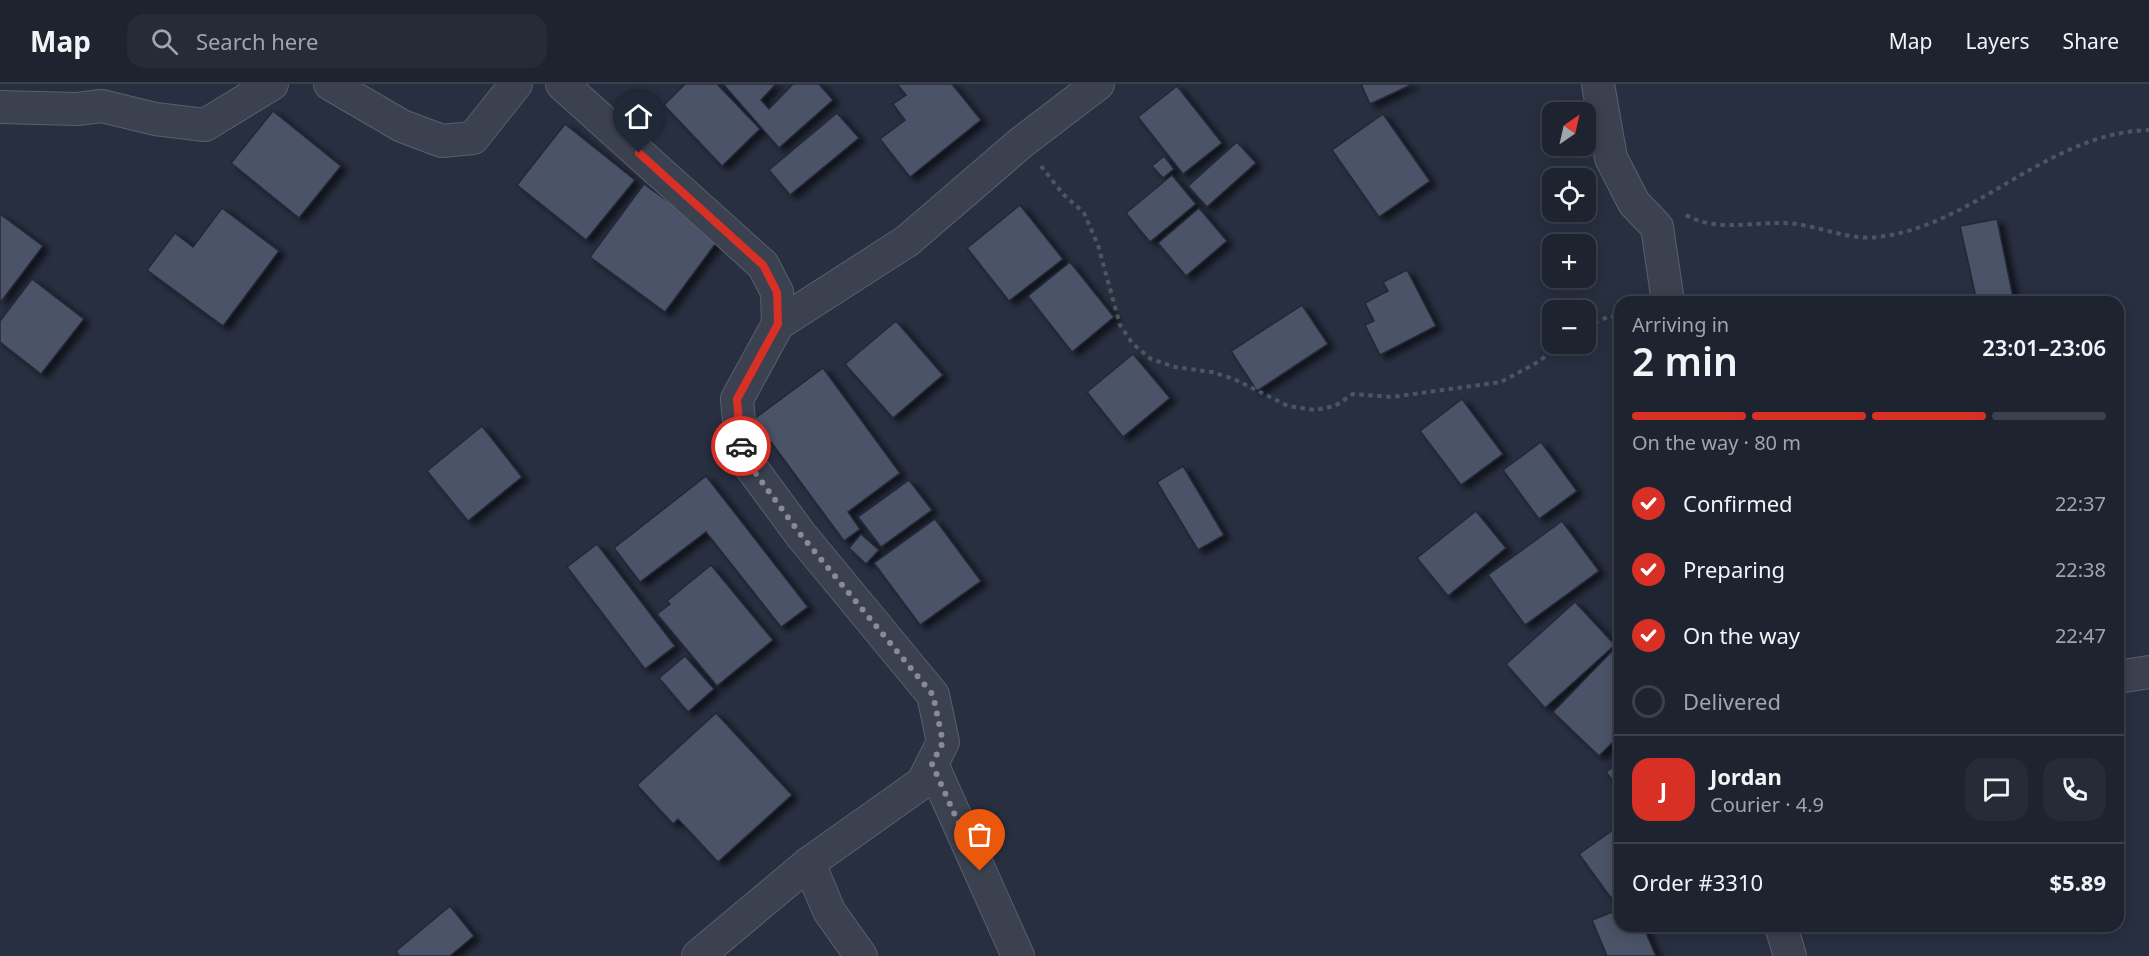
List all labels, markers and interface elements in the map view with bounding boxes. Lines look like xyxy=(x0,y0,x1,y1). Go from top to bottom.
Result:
search box xyxy=(127,14,547,68)
text: Map xyxy=(30,22,91,60)
icon: search xyxy=(148,25,181,58)
text: Search here xyxy=(196,26,318,56)
text: Map xyxy=(1889,27,1933,55)
text: Layers xyxy=(1966,27,2030,55)
text: Share xyxy=(2063,27,2119,55)
pin xyxy=(613,91,664,153)
icon: home xyxy=(622,100,655,133)
north arrow xyxy=(1542,102,1596,156)
map controls xyxy=(1542,102,1596,354)
button: locate xyxy=(1542,168,1596,222)
button: + xyxy=(1542,234,1596,288)
button: − xyxy=(1542,300,1596,354)
text: Arriving in xyxy=(1632,311,1729,338)
text: 23:01–23:06 xyxy=(1982,332,2106,362)
text: 2 min xyxy=(1632,334,1738,387)
courier xyxy=(711,416,771,476)
text: On the way · 80 m xyxy=(1632,429,1801,456)
icon: car xyxy=(725,430,758,463)
icon: check xyxy=(1632,487,1665,520)
text: Confirmed xyxy=(1683,488,1793,518)
text: 22:37 xyxy=(2055,490,2106,517)
icon: check xyxy=(1632,553,1665,586)
text: Preparing xyxy=(1683,554,1785,584)
text: 22:38 xyxy=(2055,556,2106,583)
icon: check xyxy=(1632,619,1665,652)
text: On the way xyxy=(1683,620,1800,650)
text: 22:47 xyxy=(2055,622,2106,649)
text: Delivered xyxy=(1683,686,1781,716)
button: chat xyxy=(1965,758,2028,821)
button: phone xyxy=(2043,758,2106,821)
text: Jordan xyxy=(1710,761,1782,791)
text: J xyxy=(1660,774,1667,804)
text: Courier · 4.9 xyxy=(1710,791,1824,818)
pin xyxy=(954,809,1005,871)
icon: bag xyxy=(963,818,996,851)
text: Order #3310 xyxy=(1632,867,1763,897)
text: $5.89 xyxy=(2049,867,2106,897)

